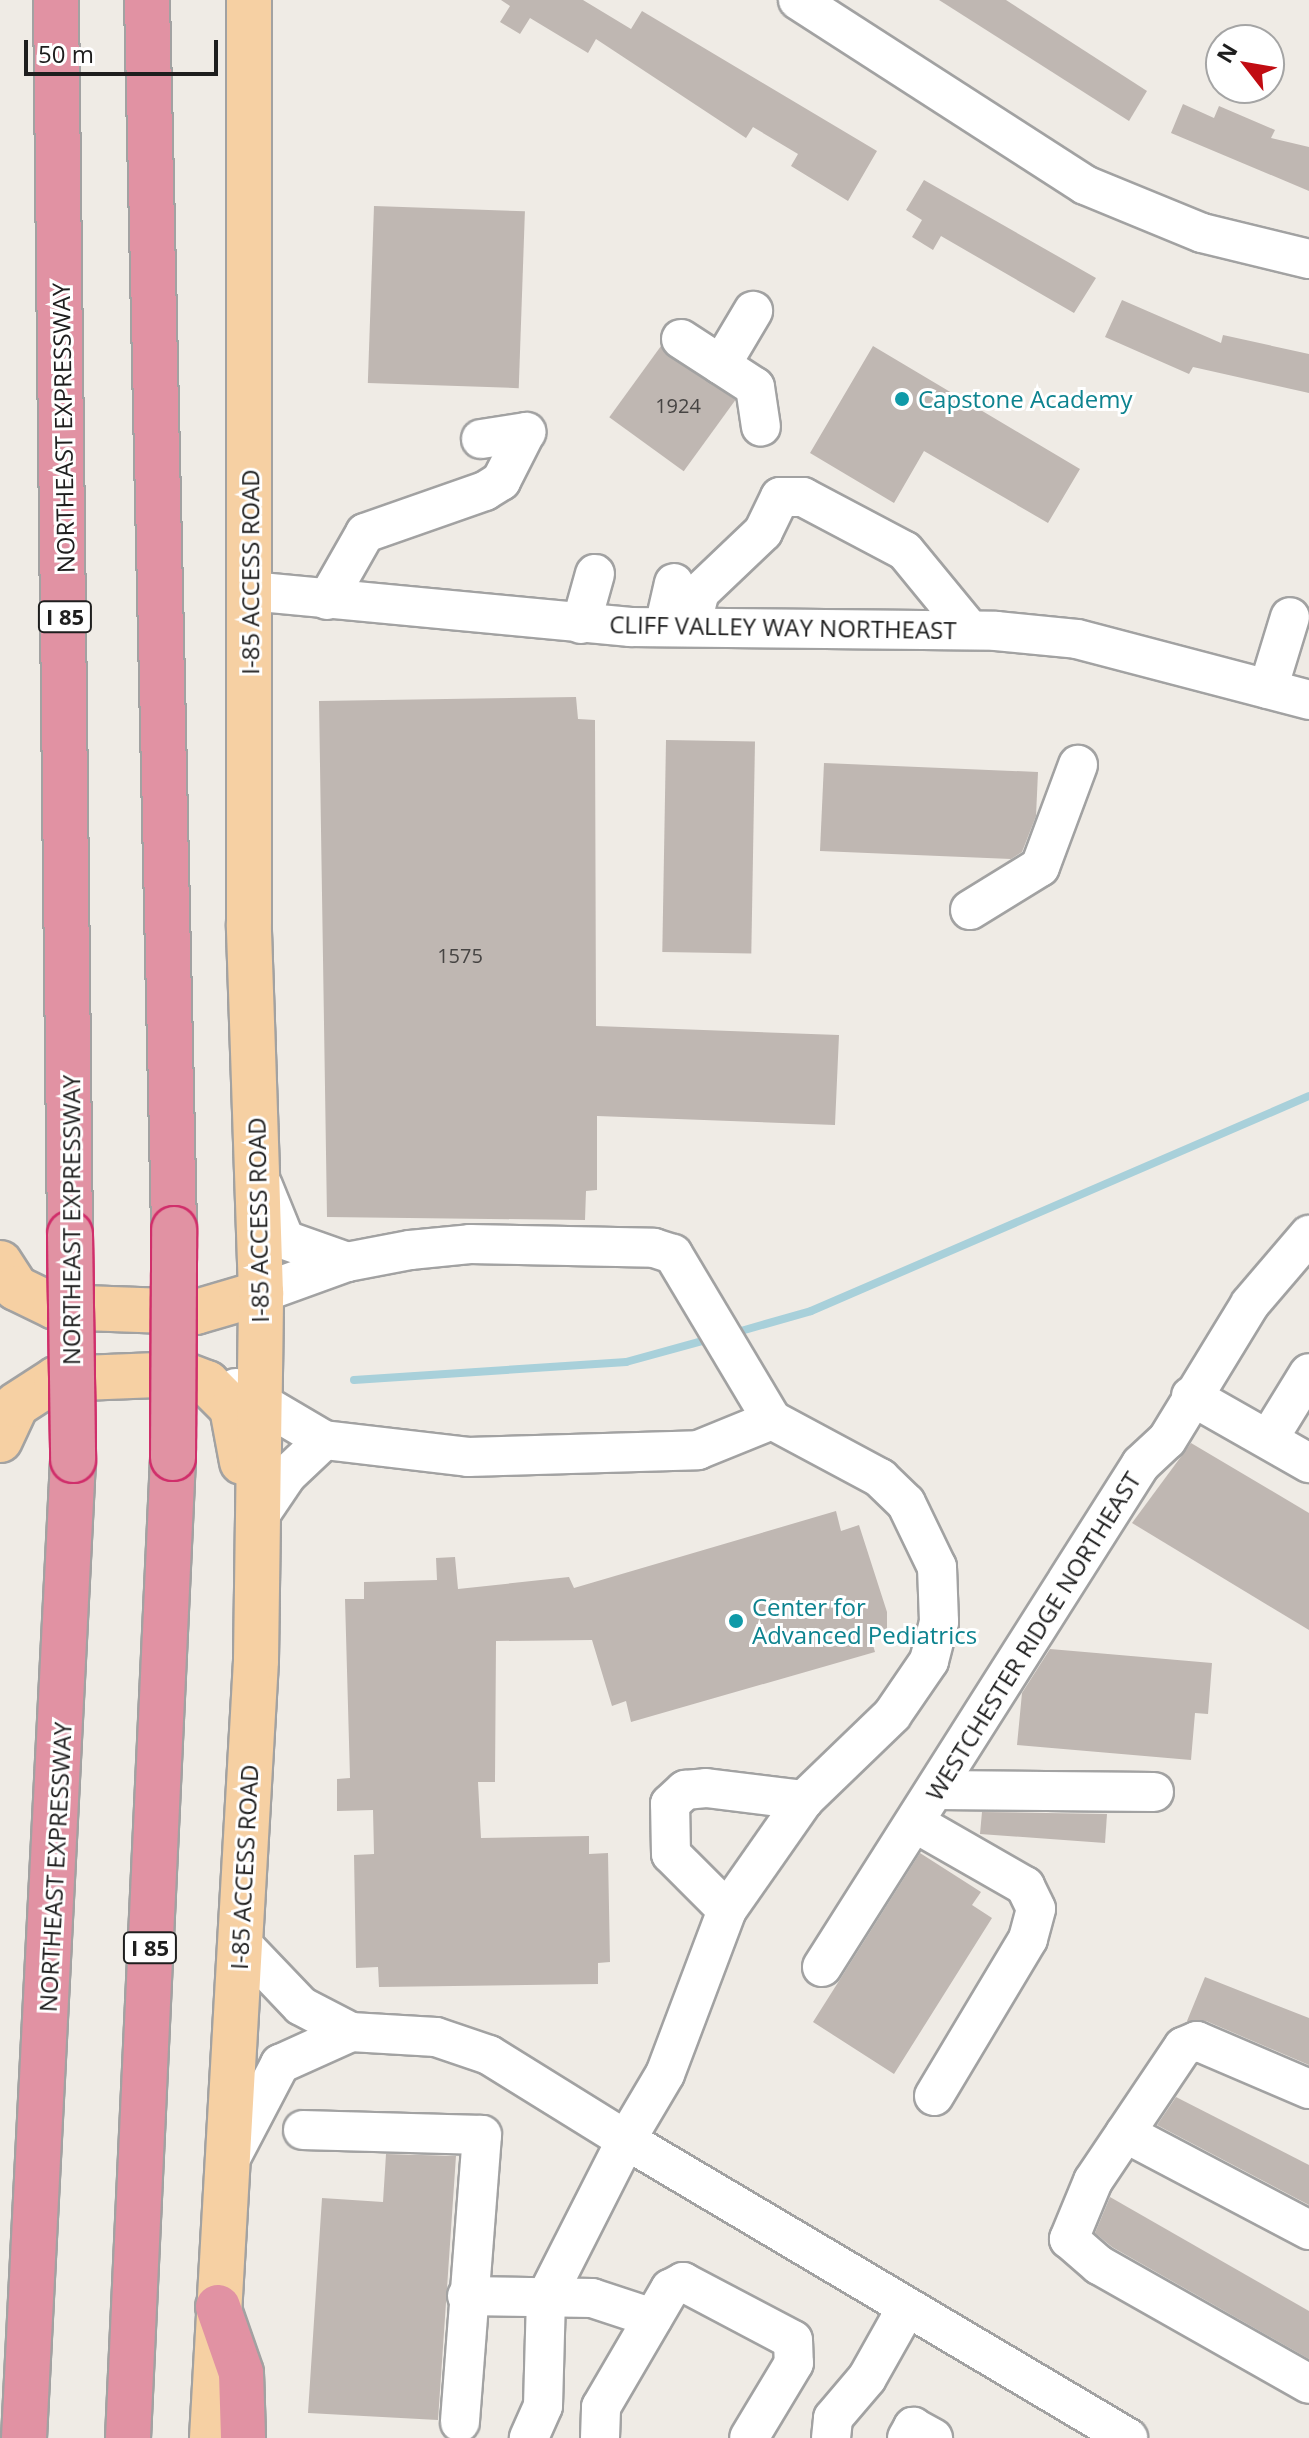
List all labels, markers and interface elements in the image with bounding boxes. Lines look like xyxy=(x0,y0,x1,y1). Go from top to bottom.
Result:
scale bar xyxy=(28,24,222,74)
north arrow xyxy=(1205,24,1285,104)
text: 50 m xyxy=(38,37,94,70)
text: N xyxy=(1209,37,1244,68)
street label: NORTHEAST EXPRESSWAY xyxy=(46,283,80,573)
place label: Capstone Academy xyxy=(918,385,1132,413)
marker: Capstone Academy xyxy=(893,390,911,408)
house number: 1924 xyxy=(655,393,701,417)
street label: I-85 ACCESS ROAD xyxy=(236,469,264,675)
road number: I 85 xyxy=(37,599,93,635)
street label: CLIFF VALLEY WAY NORTHEAST xyxy=(609,610,957,644)
house number: 1575 xyxy=(437,943,483,967)
street label: NORTHEAST EXPRESSWAY xyxy=(57,1075,85,1365)
street label: I-85 ACCESS ROAD xyxy=(242,1117,274,1323)
street label: WESTCHESTER RIDGE NORTHEAST xyxy=(920,1466,1146,1806)
place label: Center for Advanced Pediatrics xyxy=(752,1593,977,1649)
marker: Center for Advanced Pediatrics xyxy=(727,1612,745,1630)
street label: NORTHEAST EXPRESSWAY xyxy=(33,1721,77,2013)
street label: I-85 ACCESS ROAD xyxy=(224,1764,264,1970)
road number: I 85 xyxy=(122,1930,178,1966)

